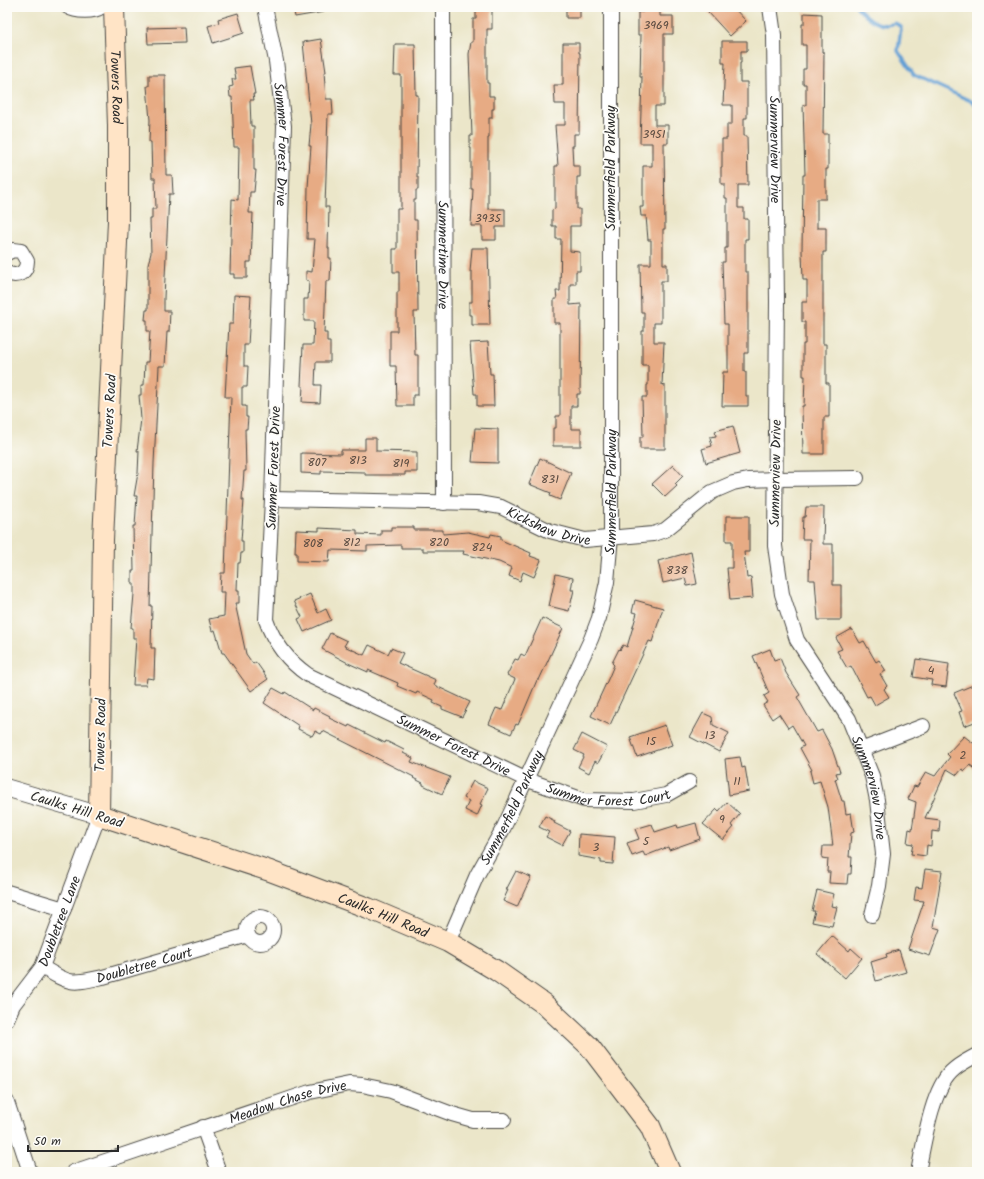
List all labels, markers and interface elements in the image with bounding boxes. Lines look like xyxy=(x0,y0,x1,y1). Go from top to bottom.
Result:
house number: 3969 xyxy=(643,16,669,35)
street label: Towers Road xyxy=(103,50,128,125)
street label: Summer Forest Drive xyxy=(267,82,294,207)
street label: Summerview Drive xyxy=(763,96,786,204)
street label: Summerfield Parkway xyxy=(600,105,622,231)
house number: 3951 xyxy=(643,125,666,144)
street label: Summertime Drive xyxy=(431,201,454,310)
house number: 3935 xyxy=(475,209,503,228)
street label: Towers Road xyxy=(97,373,123,448)
street label: Summer Forest Drive xyxy=(261,405,287,530)
street label: Summerview Drive xyxy=(764,419,788,527)
street label: Summerfield Parkway xyxy=(599,429,623,555)
house number: 813 xyxy=(349,451,367,470)
house number: 807 xyxy=(308,453,327,472)
house number: 819 xyxy=(393,454,410,473)
house number: 831 xyxy=(541,470,559,489)
street label: Kickshaw Drive xyxy=(502,501,592,552)
house number: 812 xyxy=(343,533,361,552)
house number: 820 xyxy=(429,533,449,552)
house number: 808 xyxy=(303,534,324,553)
house number: 824 xyxy=(472,538,493,557)
house number: 838 xyxy=(666,561,688,580)
house number: 4 xyxy=(928,661,935,680)
street label: Towers Road xyxy=(89,697,113,772)
street label: Summer Forest Drive xyxy=(393,709,515,783)
house number: 13 xyxy=(705,726,715,745)
house number: 15 xyxy=(646,732,658,751)
street label: Summerview Drive xyxy=(845,732,891,842)
house number: 2 xyxy=(960,746,967,765)
street label: Summerfield Parkway xyxy=(475,747,550,869)
house number: 11 xyxy=(733,772,741,791)
street label: Summer Forest Court xyxy=(543,777,676,813)
street label: Caulks Hill Road xyxy=(27,785,127,835)
house number: 9 xyxy=(719,810,725,829)
house number: 5 xyxy=(643,832,651,851)
house number: 3 xyxy=(593,838,600,857)
street label: Doubletree Lane xyxy=(33,872,87,970)
street label: Caulks Hill Road xyxy=(334,888,433,945)
street label: Doubletree Court xyxy=(94,941,196,990)
street label: Meadow Chase Drive xyxy=(226,1075,349,1131)
scale bar xyxy=(28,1127,118,1153)
text: 50 m xyxy=(34,1132,61,1151)

